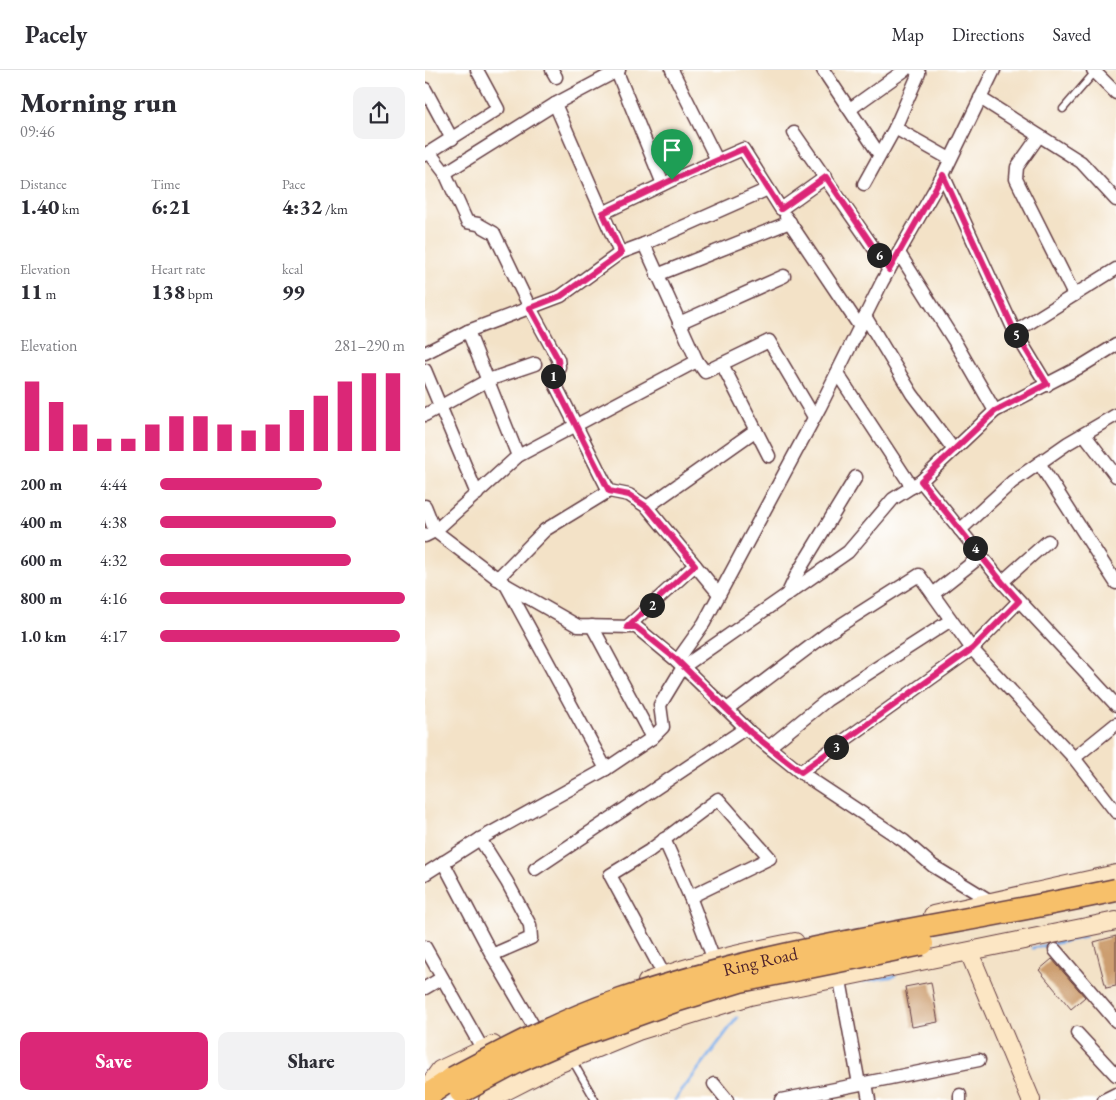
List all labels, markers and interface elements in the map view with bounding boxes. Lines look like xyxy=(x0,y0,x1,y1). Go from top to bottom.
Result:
text: Pacely xyxy=(25,19,87,50)
text: Map xyxy=(892,23,924,46)
text: Directions xyxy=(952,23,1024,46)
text: Saved xyxy=(1052,23,1091,46)
text: Morning run xyxy=(20,84,177,120)
button: share xyxy=(353,87,405,139)
text: 09:46 xyxy=(20,121,55,142)
pin xyxy=(651,129,693,180)
icon: arrive xyxy=(658,136,686,164)
text: Distance xyxy=(20,175,67,193)
text: Time xyxy=(151,175,180,193)
text: Pace xyxy=(282,175,306,193)
text: 1.40 xyxy=(20,193,59,220)
text: 6:21 xyxy=(151,193,191,220)
text: 4:32 xyxy=(282,193,322,220)
text: km xyxy=(59,200,80,218)
text: /km xyxy=(322,200,348,218)
pin: 6 xyxy=(867,242,891,268)
text: 6 xyxy=(876,246,883,264)
text: Elevation xyxy=(20,260,70,278)
text: Heart rate xyxy=(151,260,205,278)
text: kcal xyxy=(282,260,303,278)
text: 11 xyxy=(20,278,43,305)
text: 138 xyxy=(151,278,185,305)
text: 99 xyxy=(282,278,305,305)
text: m xyxy=(43,285,56,303)
text: bpm xyxy=(185,285,213,303)
pin: 5 xyxy=(1003,322,1029,348)
text: 5 xyxy=(1013,326,1020,344)
text: Elevation xyxy=(20,335,78,356)
text: 281–290 m xyxy=(334,335,405,356)
pin: 1 xyxy=(541,364,565,388)
text: 1 xyxy=(550,367,557,385)
text: 200 m xyxy=(20,474,62,495)
text: 4:44 xyxy=(100,474,127,495)
text: 400 m xyxy=(20,512,62,533)
text: 4:38 xyxy=(100,512,127,533)
pin: 4 xyxy=(963,536,987,560)
text: 4 xyxy=(972,539,979,557)
text: 600 m xyxy=(20,550,62,571)
text: 4:32 xyxy=(100,550,127,571)
text: 800 m xyxy=(20,588,62,609)
text: 4:16 xyxy=(100,588,127,609)
pin: 2 xyxy=(639,592,665,618)
text: 2 xyxy=(649,596,656,614)
text: 1.0 km xyxy=(20,626,66,647)
text: 4:17 xyxy=(100,626,127,647)
pin: 3 xyxy=(823,734,849,760)
text: 3 xyxy=(833,738,840,756)
street label: Ring Road xyxy=(720,941,800,981)
button: Save xyxy=(20,1032,208,1090)
button: Share xyxy=(218,1032,405,1090)

